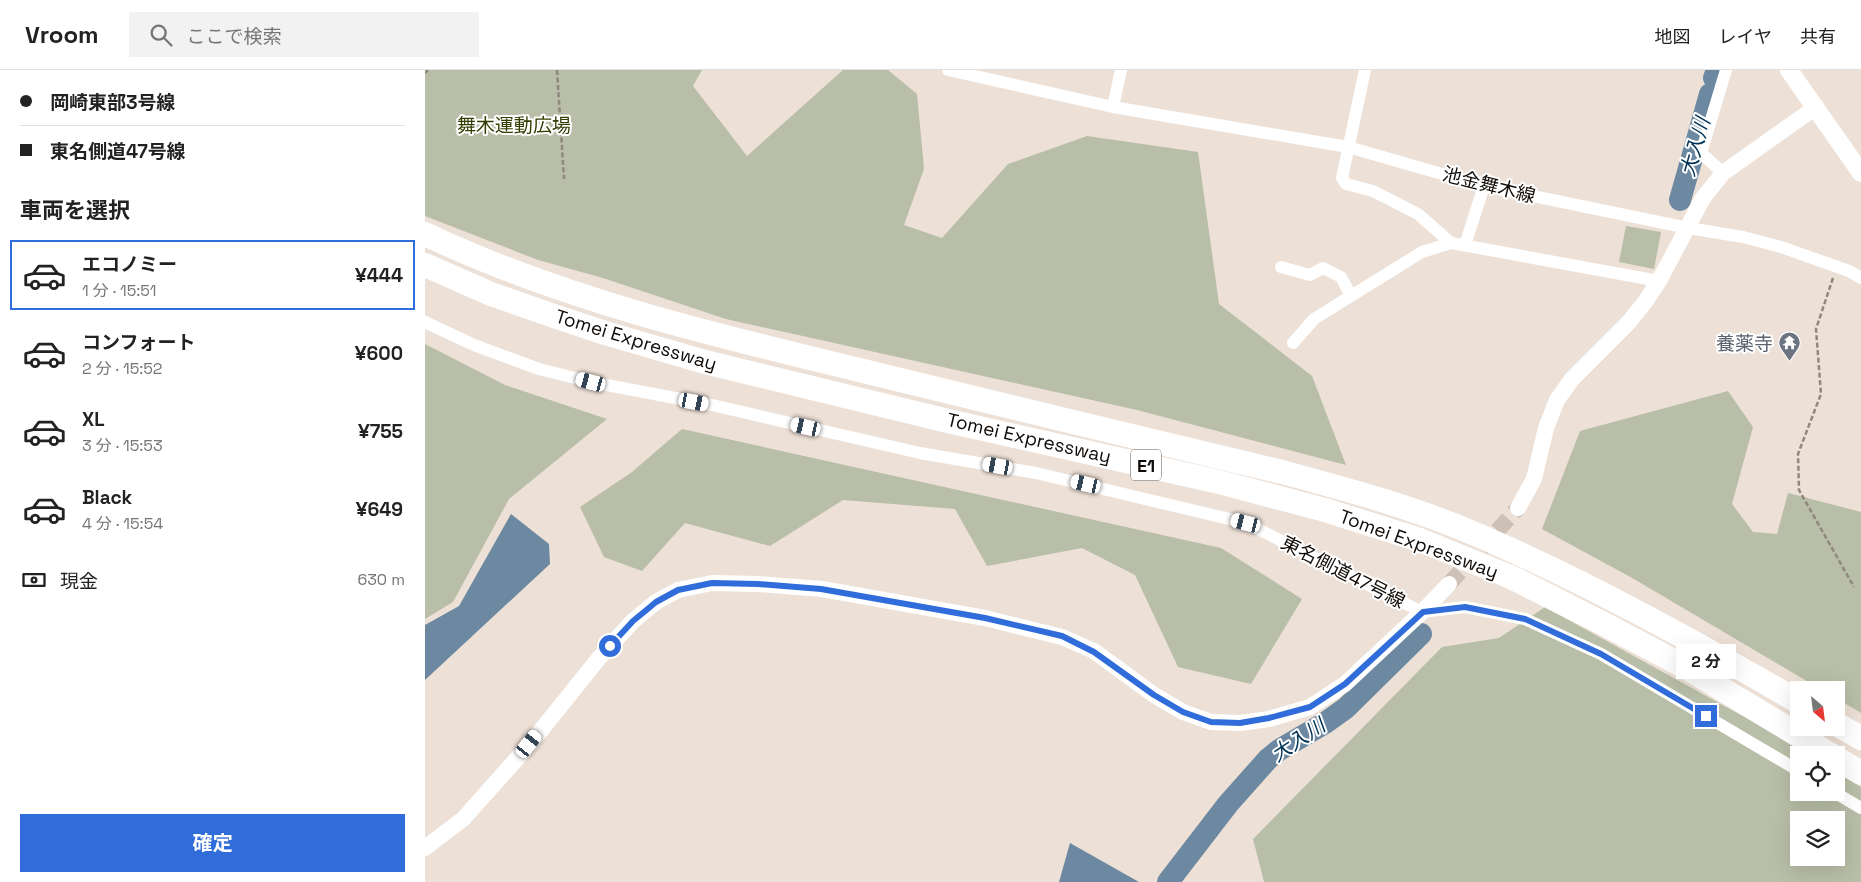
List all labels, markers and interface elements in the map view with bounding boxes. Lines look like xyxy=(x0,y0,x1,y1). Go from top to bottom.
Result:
search box xyxy=(129,12,479,57)
text: Vroom xyxy=(25,19,99,50)
icon: search xyxy=(147,21,175,49)
text: ここで検索 xyxy=(187,24,282,49)
text: 地図 xyxy=(1655,25,1691,48)
text: レイヤ xyxy=(1719,25,1772,48)
text: 共有 xyxy=(1800,25,1836,48)
text: 岡崎東部3号線 xyxy=(50,90,176,115)
park label: 舞木運動広場 xyxy=(457,113,571,138)
water label: 大入川 xyxy=(1674,113,1716,179)
text: 東名側道47号線 xyxy=(50,139,186,164)
street label: 池金舞木線 xyxy=(1440,161,1538,209)
text: 車両を選択 xyxy=(20,196,130,224)
text: エコノミー xyxy=(82,252,177,277)
icon: car xyxy=(22,253,67,298)
text: ¥444 xyxy=(355,263,403,288)
text: 1 分 · 15:51 xyxy=(82,280,156,301)
street label: Tomei Expressway xyxy=(552,304,720,376)
text: コンフォート xyxy=(82,330,195,355)
icon: car xyxy=(22,331,67,376)
place label: 養薬寺 xyxy=(1716,331,1773,356)
temple icon: 養薬寺 xyxy=(1777,331,1801,362)
text: ¥600 xyxy=(355,341,403,366)
text: 2 分 · 15:52 xyxy=(82,358,162,379)
car xyxy=(574,371,607,393)
car xyxy=(677,392,710,412)
text: XL xyxy=(82,407,105,432)
street label: Tomei Expressway xyxy=(945,407,1113,469)
icon: car xyxy=(22,409,67,454)
car xyxy=(789,416,822,438)
text: ¥755 xyxy=(358,419,403,444)
text: 3 分 · 15:53 xyxy=(82,435,163,456)
road number: E1 xyxy=(1131,450,1161,480)
car xyxy=(981,456,1014,476)
car xyxy=(1069,473,1102,495)
text: Black xyxy=(82,485,132,510)
icon: car xyxy=(22,487,67,532)
text: ¥649 xyxy=(356,497,403,522)
street label: Tomei Expressway xyxy=(1336,504,1502,584)
car xyxy=(1229,512,1262,534)
text: 4 分 · 15:54 xyxy=(82,513,163,534)
street label: 東名側道47号線 xyxy=(1277,530,1409,614)
icon: cash xyxy=(20,566,48,594)
text: 現金 xyxy=(60,569,98,594)
text: 630 m xyxy=(357,569,405,590)
route start xyxy=(599,635,621,657)
callout: 2 分 xyxy=(1676,644,1736,678)
text: 2 分 xyxy=(1691,651,1721,672)
north arrow xyxy=(1790,681,1845,736)
map controls xyxy=(1790,681,1845,866)
route end xyxy=(1695,705,1717,727)
water label: 大入川 xyxy=(1266,711,1332,768)
car xyxy=(513,728,544,760)
button: locate xyxy=(1790,746,1845,801)
button: layers xyxy=(1790,811,1845,866)
button: 確定 xyxy=(20,814,405,872)

